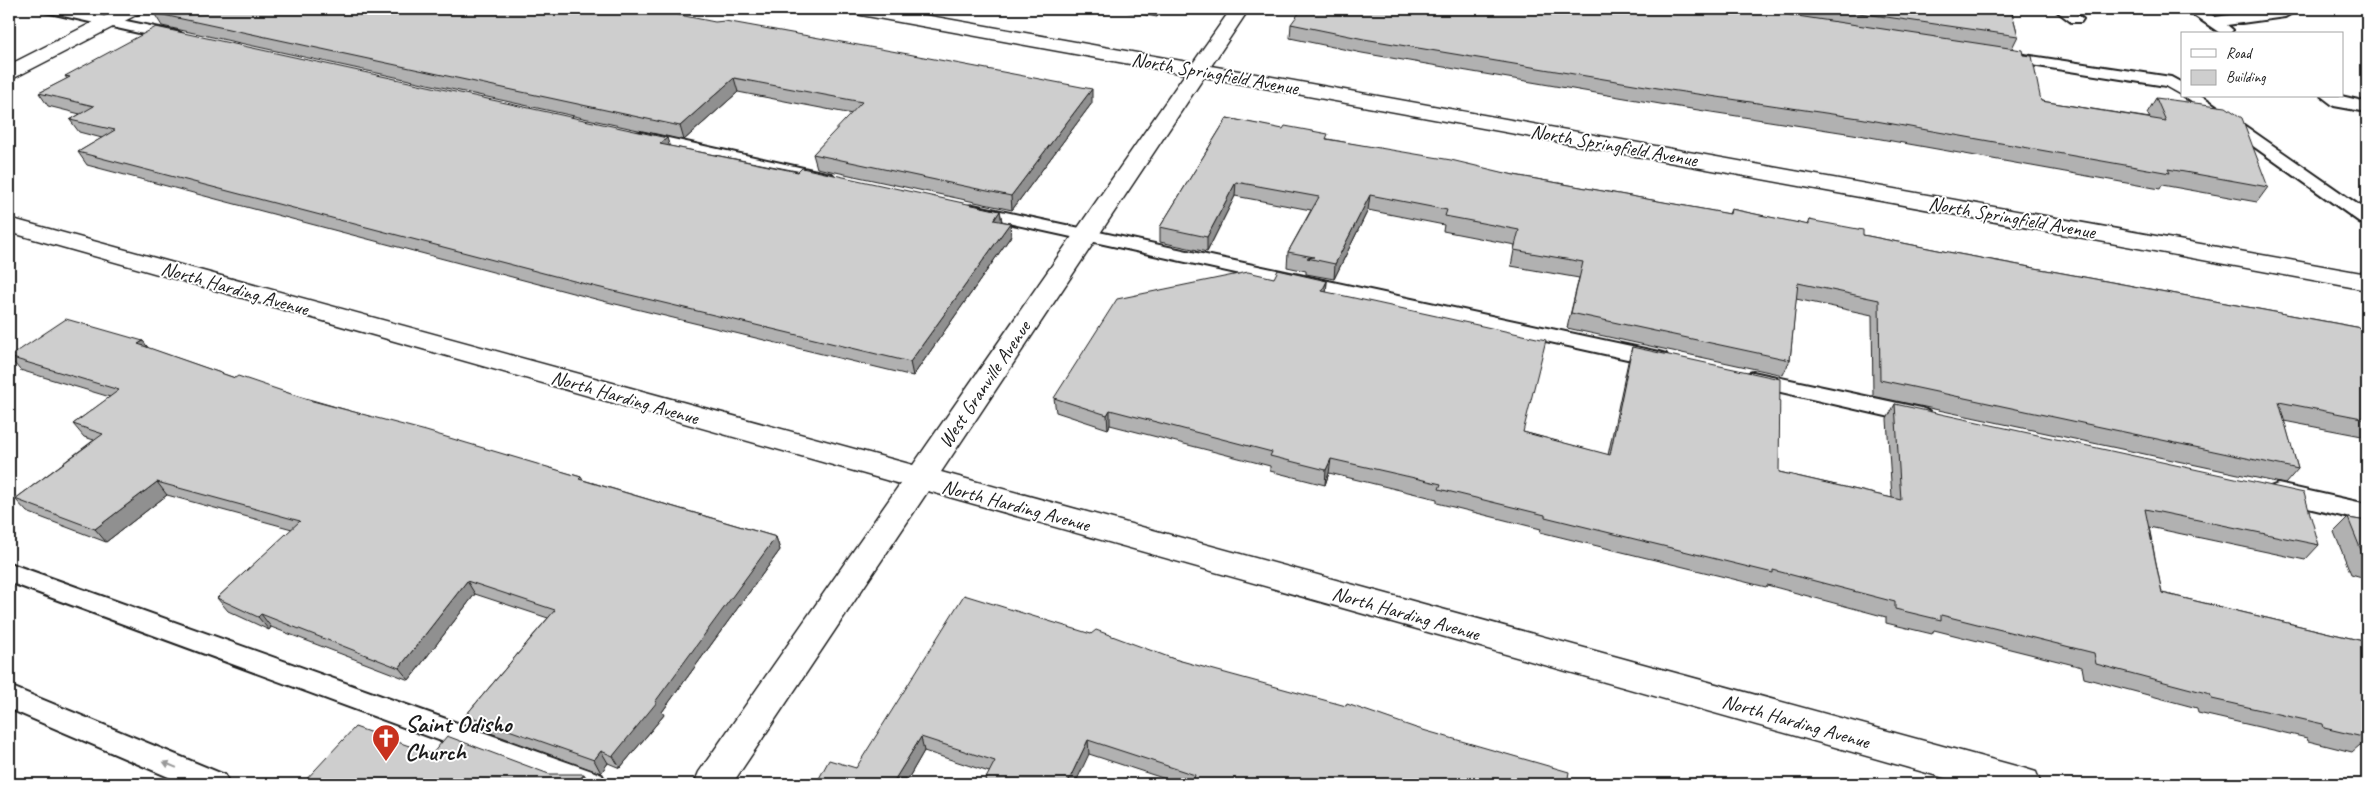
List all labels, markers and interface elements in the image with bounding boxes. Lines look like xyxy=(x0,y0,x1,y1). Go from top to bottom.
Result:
legend xyxy=(2181,32,2344,98)
text: Road xyxy=(2226,44,2253,63)
street label: North Springfield Avenue xyxy=(1130,47,1302,101)
text: Building xyxy=(2226,68,2266,87)
street label: North Springfield Avenue xyxy=(1529,119,1701,173)
street label: North Springfield Avenue xyxy=(1927,191,2099,245)
street label: North Harding Avenue xyxy=(158,256,313,322)
street label: West Granville Avenue xyxy=(933,315,1037,453)
street label: North Harding Avenue xyxy=(548,365,703,431)
street label: North Harding Avenue xyxy=(939,474,1094,538)
street label: North Harding Avenue xyxy=(1329,581,1484,647)
street label: North Harding Avenue xyxy=(1719,689,1874,755)
place label: Saint Odisho Church xyxy=(405,709,514,767)
church icon: Saint Odisho Church xyxy=(371,723,401,762)
one-way arrow xyxy=(163,761,177,769)

